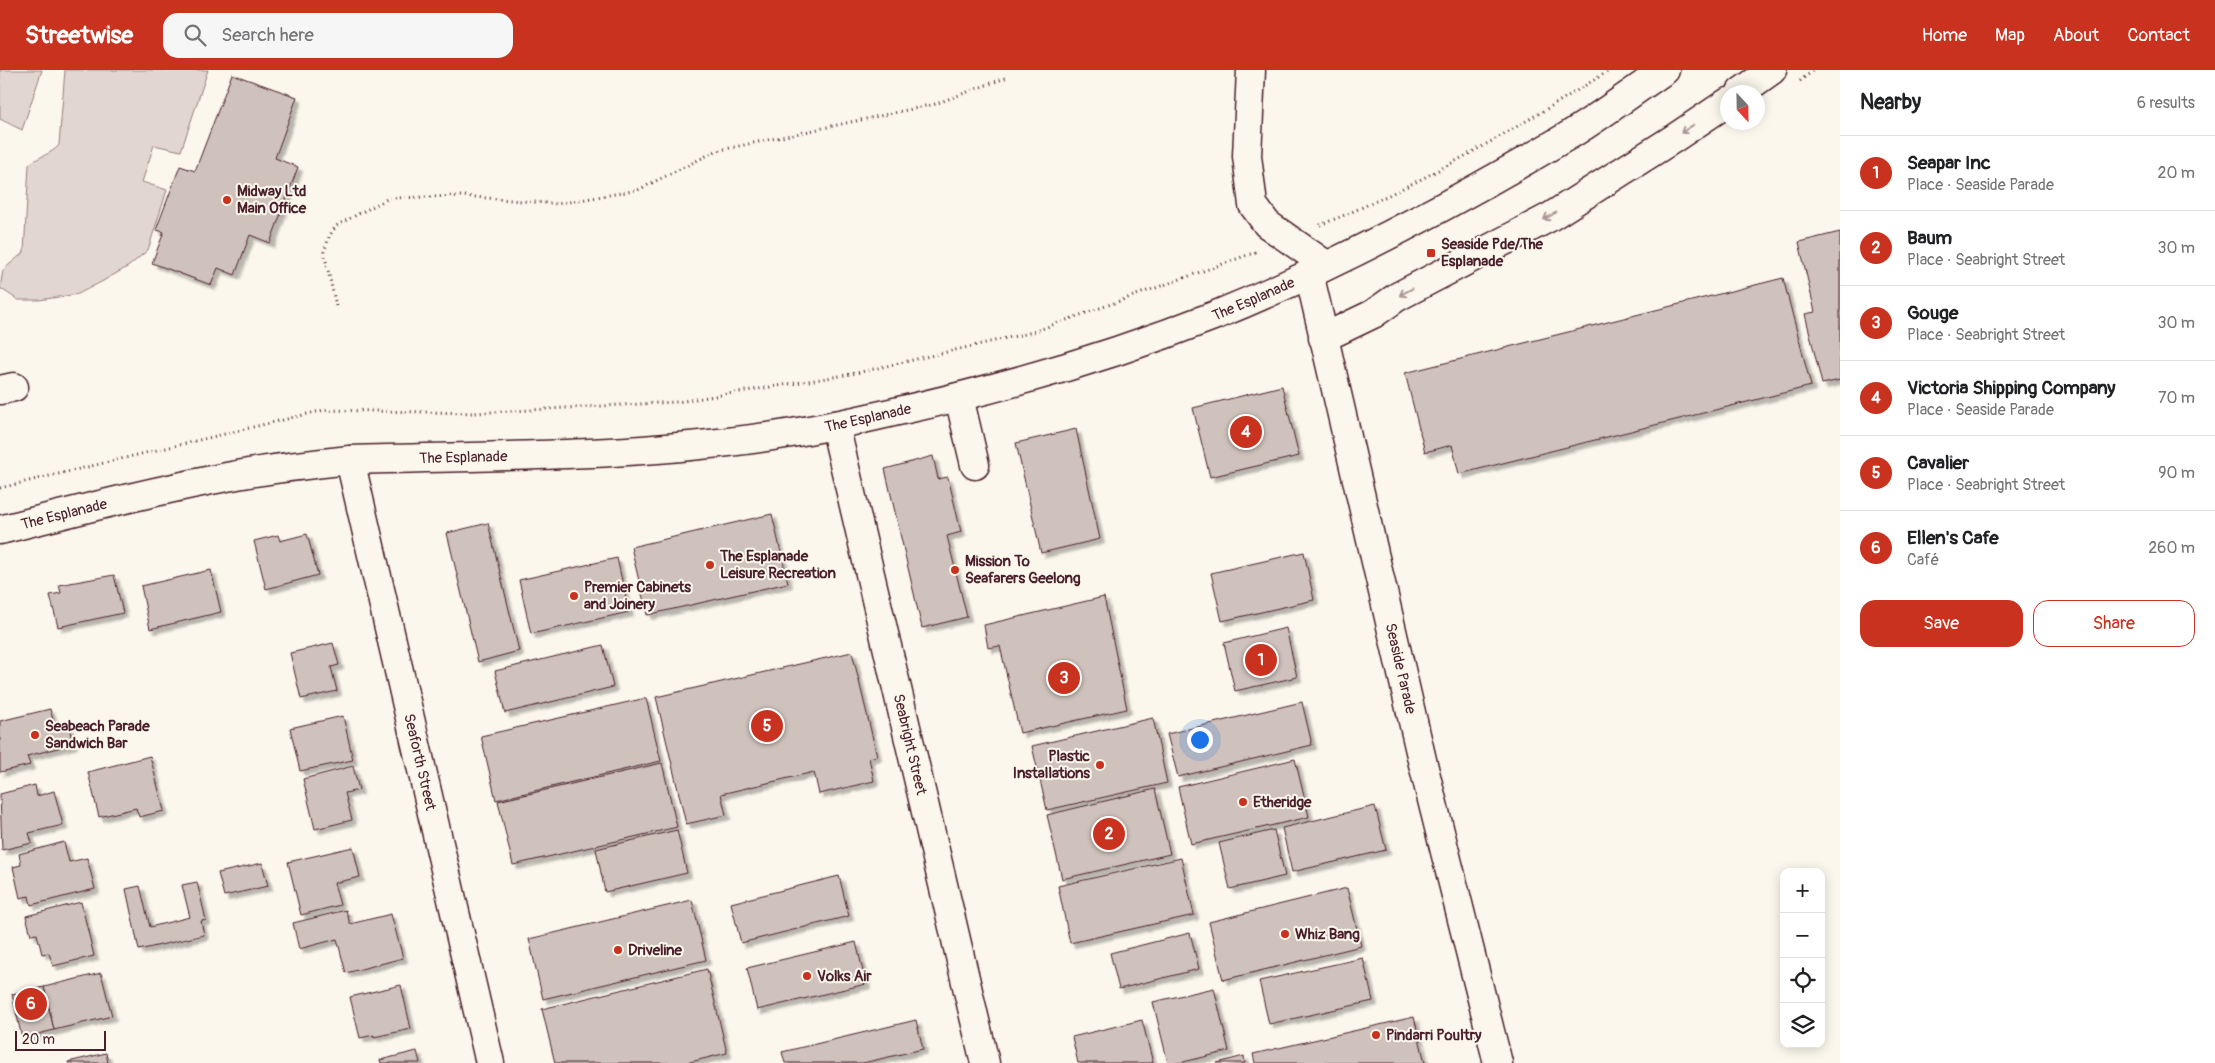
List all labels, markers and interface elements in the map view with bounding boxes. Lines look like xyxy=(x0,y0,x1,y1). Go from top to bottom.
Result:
search box xyxy=(163,13,513,58)
text: Streetwise xyxy=(25,21,133,50)
icon: search xyxy=(181,21,209,49)
text: Search here xyxy=(221,23,314,47)
text: Home xyxy=(1922,24,1967,47)
text: Map xyxy=(1995,24,2025,47)
text: About xyxy=(2053,24,2099,47)
text: Contact xyxy=(2127,24,2190,47)
north arrow xyxy=(1720,85,1765,130)
text: Nearby xyxy=(1860,89,1921,116)
text: 6 results xyxy=(2137,93,2195,113)
one-way arrow xyxy=(1681,124,1695,134)
text: Seapar Inc xyxy=(1907,151,1991,175)
text: 1 xyxy=(1873,163,1879,183)
text: 20 m xyxy=(2157,163,2195,183)
text: Place · Seaside Parade xyxy=(1907,175,2054,195)
place label: Midway Ltd Main Office xyxy=(237,182,307,218)
marker: Midway Ltd Main Office xyxy=(221,194,233,206)
one-way arrow xyxy=(1543,212,1558,222)
text: Baum xyxy=(1907,226,1952,250)
place label: Seaside Pde/The Esplanade xyxy=(1441,235,1544,271)
text: 2 xyxy=(1872,238,1880,258)
text: 30 m xyxy=(2157,238,2195,258)
marker: Seaside Pde/The Esplanade xyxy=(1425,247,1437,259)
text: Place · Seabright Street xyxy=(1907,250,2065,270)
street label: The Esplanade xyxy=(1209,272,1298,325)
one-way arrow xyxy=(1399,288,1414,297)
text: Gouge xyxy=(1907,301,1958,325)
text: 3 xyxy=(1872,313,1880,333)
text: 30 m xyxy=(2157,313,2195,333)
text: Place · Seabright Street xyxy=(1907,325,2065,345)
text: Victoria Shipping Company xyxy=(1907,376,2115,400)
text: 4 xyxy=(1871,388,1881,408)
text: 70 m xyxy=(2158,388,2195,408)
street label: The Esplanade xyxy=(823,399,914,436)
text: Place · Seaside Parade xyxy=(1907,400,2054,420)
pin: 4 xyxy=(1230,413,1262,451)
street label: The Esplanade xyxy=(419,447,508,468)
text: Cavalier xyxy=(1907,451,1969,475)
text: 5 xyxy=(1872,463,1880,483)
text: 90 m xyxy=(2158,463,2195,483)
text: Place · Seabright Street xyxy=(1907,475,2065,495)
street label: The Esplanade xyxy=(19,494,110,534)
text: Ellen's Cafe xyxy=(1907,526,1999,550)
text: 6 xyxy=(1871,538,1881,558)
text: 260 m xyxy=(2148,538,2195,558)
place label: The Esplanade Leisure Recreation xyxy=(719,547,836,583)
text: Café xyxy=(1907,550,1939,570)
place label: Mission To Seafarers Geelong xyxy=(965,552,1081,588)
marker: The Esplanade Leisure Recreation xyxy=(704,559,716,571)
marker: Mission To Seafarers Geelong xyxy=(949,564,961,576)
place label: Premier Cabinets and Joinery xyxy=(584,578,691,614)
marker: Premier Cabinets and Joinery xyxy=(568,590,580,602)
button: Save xyxy=(1860,600,2023,647)
button: Share xyxy=(2033,600,2195,647)
street label: Seaside Parade xyxy=(1381,621,1421,716)
pin: 1 xyxy=(1245,641,1277,679)
pin: 3 xyxy=(1048,659,1080,697)
street label: Seabright Street xyxy=(889,692,931,798)
pin: 5 xyxy=(751,707,783,745)
street label: Seaforth Street xyxy=(400,712,441,813)
place label: Seabeach Parade Sandwich Bar xyxy=(45,717,150,753)
your location xyxy=(1187,727,1213,753)
marker: Seabeach Parade Sandwich Bar xyxy=(29,729,41,741)
place label: Plastic Installations xyxy=(1013,747,1090,783)
marker: Plastic Installations xyxy=(1094,759,1106,771)
place label: Etheridge xyxy=(1253,793,1312,812)
marker: Etheridge xyxy=(1237,796,1249,808)
pin: 2 xyxy=(1093,815,1125,853)
map controls xyxy=(1780,868,1825,1048)
button: + xyxy=(1780,868,1825,913)
button: − xyxy=(1780,913,1825,958)
place label: Whiz Bang xyxy=(1295,925,1360,944)
marker: Whiz Bang xyxy=(1279,928,1291,940)
place label: Driveline xyxy=(628,941,683,960)
marker: Driveline xyxy=(612,944,624,956)
button: locate xyxy=(1780,958,1825,1003)
place label: Volks Air xyxy=(817,967,872,986)
marker: Volks Air xyxy=(801,970,813,982)
pin: 6 xyxy=(15,985,47,1023)
button: layers xyxy=(1780,1003,1825,1048)
place label: Pindarri Poultry xyxy=(1386,1026,1482,1045)
scale bar xyxy=(15,1028,106,1051)
marker: Pindarri Poultry xyxy=(1370,1029,1382,1041)
text: 20 m xyxy=(22,1031,55,1048)

